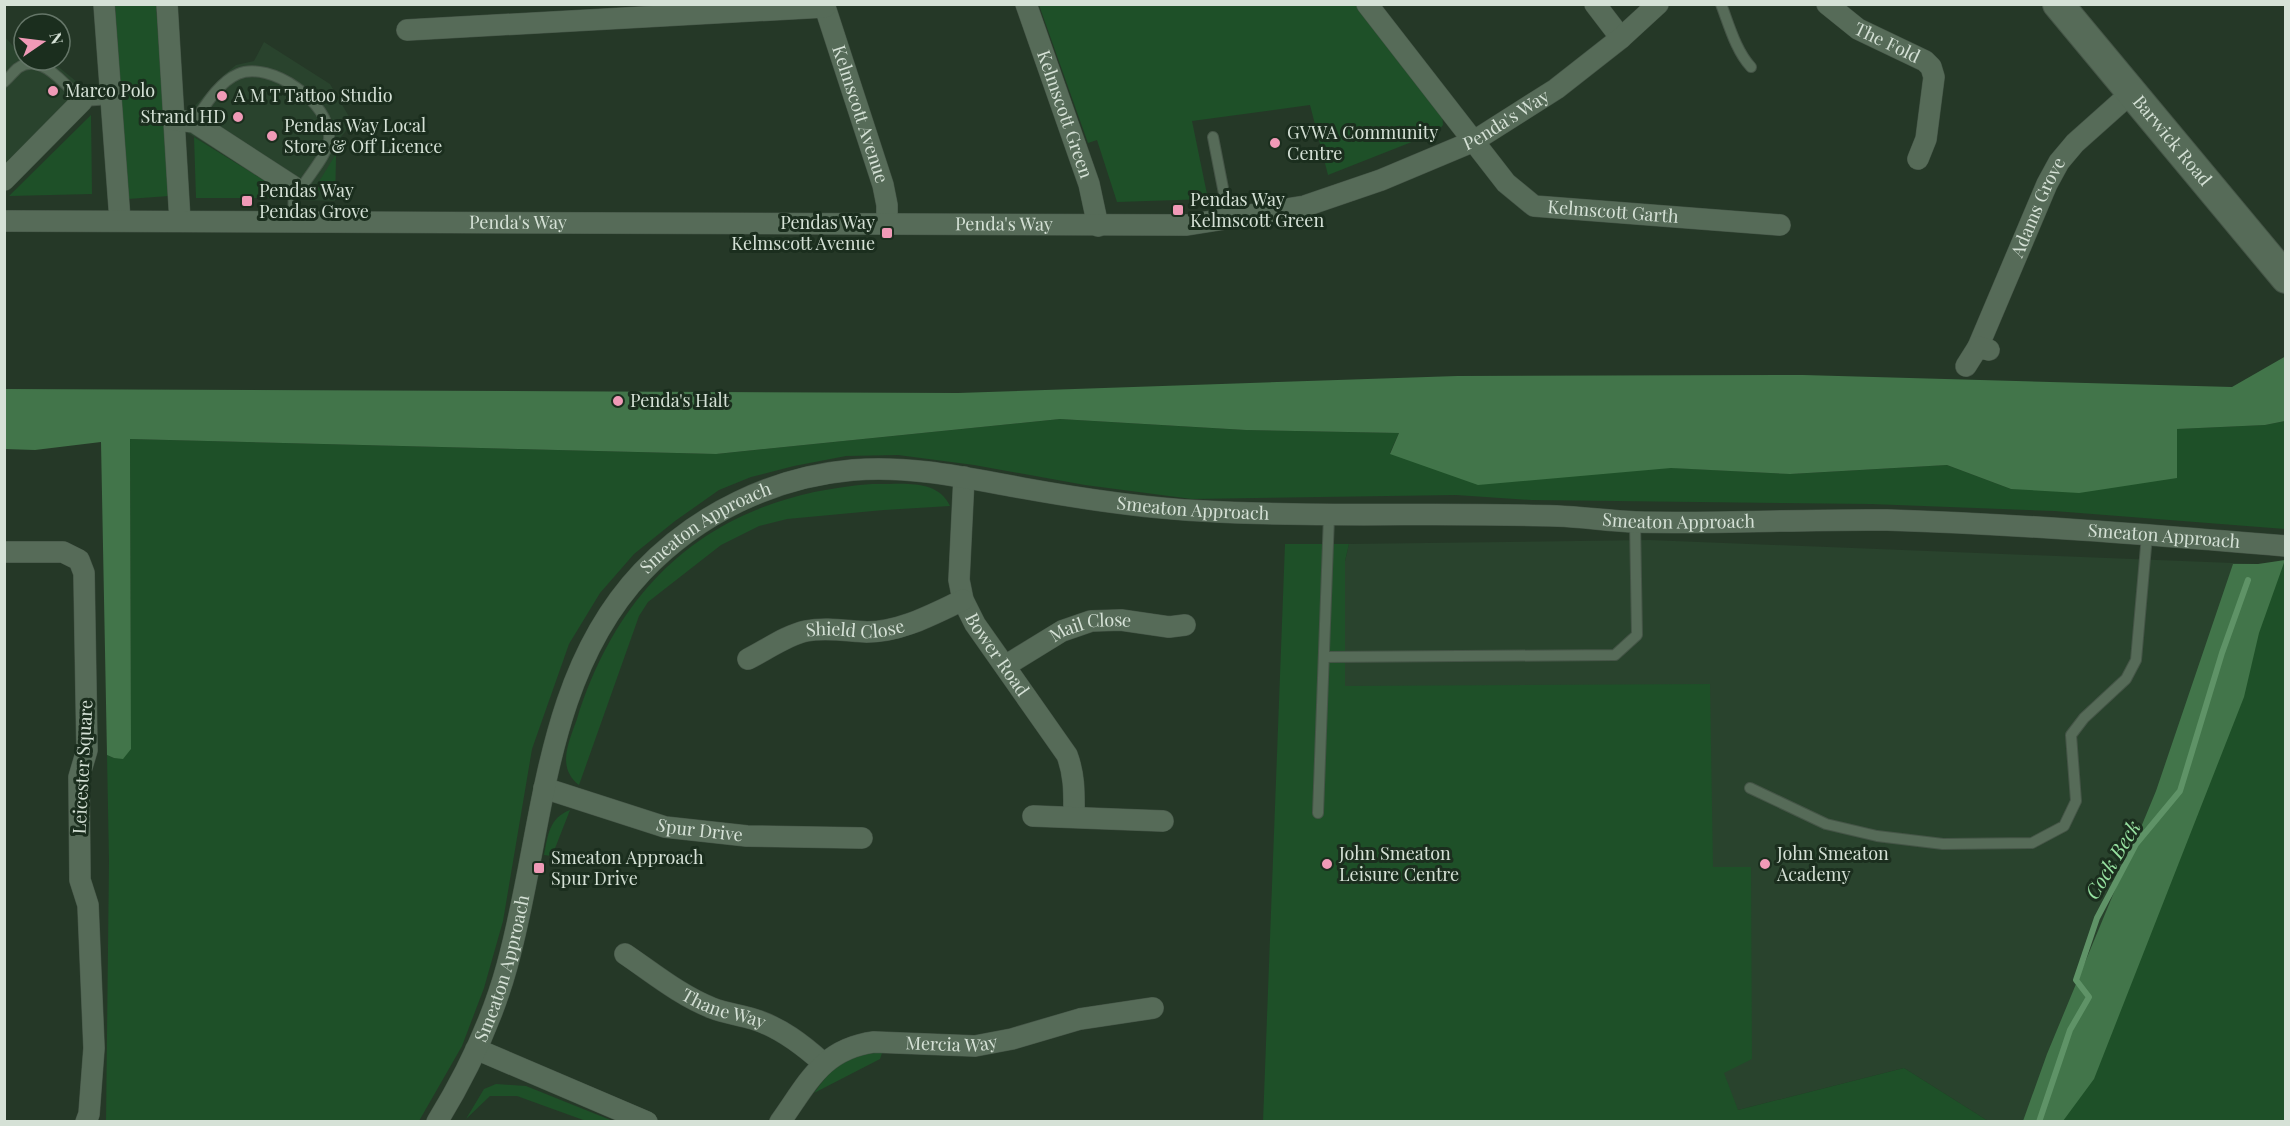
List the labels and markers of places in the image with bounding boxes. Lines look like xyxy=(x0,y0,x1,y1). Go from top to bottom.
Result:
place label: Marco Polo xyxy=(65,78,155,102)
place label: A M T Tattoo Studio xyxy=(233,83,393,107)
marker: Marco Polo xyxy=(46,84,60,98)
marker: A M T Tattoo Studio xyxy=(215,89,229,103)
place label: Strand HD xyxy=(141,104,226,128)
marker: Strand HD xyxy=(231,110,245,124)
place label: Pendas Way Local Store & Off Licence xyxy=(284,113,442,158)
place label: GVWA Community Centre xyxy=(1287,120,1438,165)
marker: Pendas Way Local Store & Off Licence xyxy=(265,129,279,143)
marker: GVWA Community Centre xyxy=(1268,136,1282,150)
place label: Pendas Way Pendas Grove xyxy=(259,178,369,223)
place label: Pendas Way Kelmscott Green xyxy=(1190,187,1324,232)
marker: Pendas Way Pendas Grove xyxy=(240,194,254,208)
marker: Pendas Way Kelmscott Green xyxy=(1171,203,1185,217)
place label: Pendas Way Kelmscott Avenue xyxy=(731,210,875,255)
marker: Pendas Way Kelmscott Avenue xyxy=(880,226,894,240)
place label: Penda's Halt xyxy=(630,388,730,412)
marker: Penda's Halt xyxy=(611,394,625,408)
place label: John Smeaton Leisure Centre xyxy=(1338,841,1459,886)
place label: John Smeaton Academy xyxy=(1776,841,1889,886)
place label: Smeaton Approach Spur Drive xyxy=(551,845,704,890)
marker: John Smeaton Leisure Centre xyxy=(1320,857,1334,871)
marker: John Smeaton Academy xyxy=(1758,857,1772,871)
marker: Smeaton Approach Spur Drive xyxy=(532,861,546,875)

